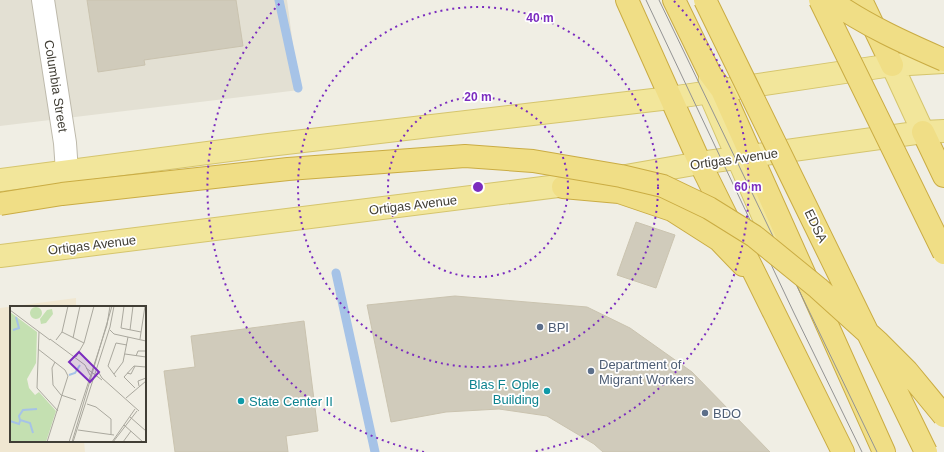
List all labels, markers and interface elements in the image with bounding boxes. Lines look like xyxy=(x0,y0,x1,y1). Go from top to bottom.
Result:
text: 40 m xyxy=(526,11,554,25)
street label: Columbia Street xyxy=(41,39,71,134)
text: 20 m xyxy=(464,90,492,104)
street label: Ortigas Avenue xyxy=(689,145,779,173)
centre of rings xyxy=(471,180,485,194)
text: 60 m xyxy=(734,180,762,194)
street label: Ortigas Avenue xyxy=(368,192,458,218)
street label: EDSA xyxy=(801,207,831,245)
street label: Ortigas Avenue xyxy=(47,232,137,258)
inset map xyxy=(10,306,146,442)
place label: BPI xyxy=(548,320,569,335)
marker: BPI xyxy=(535,322,545,332)
place label: Department of Migrant Workers xyxy=(599,357,695,387)
marker: Department of Migrant Workers xyxy=(586,366,596,376)
place label: Blas F. Ople Building xyxy=(469,377,539,407)
marker: Blas F. Ople Building xyxy=(542,386,552,396)
place label: State Center II xyxy=(249,394,333,409)
marker: State Center II xyxy=(236,396,246,406)
place label: BDO xyxy=(713,406,741,421)
marker: BDO xyxy=(700,408,710,418)

